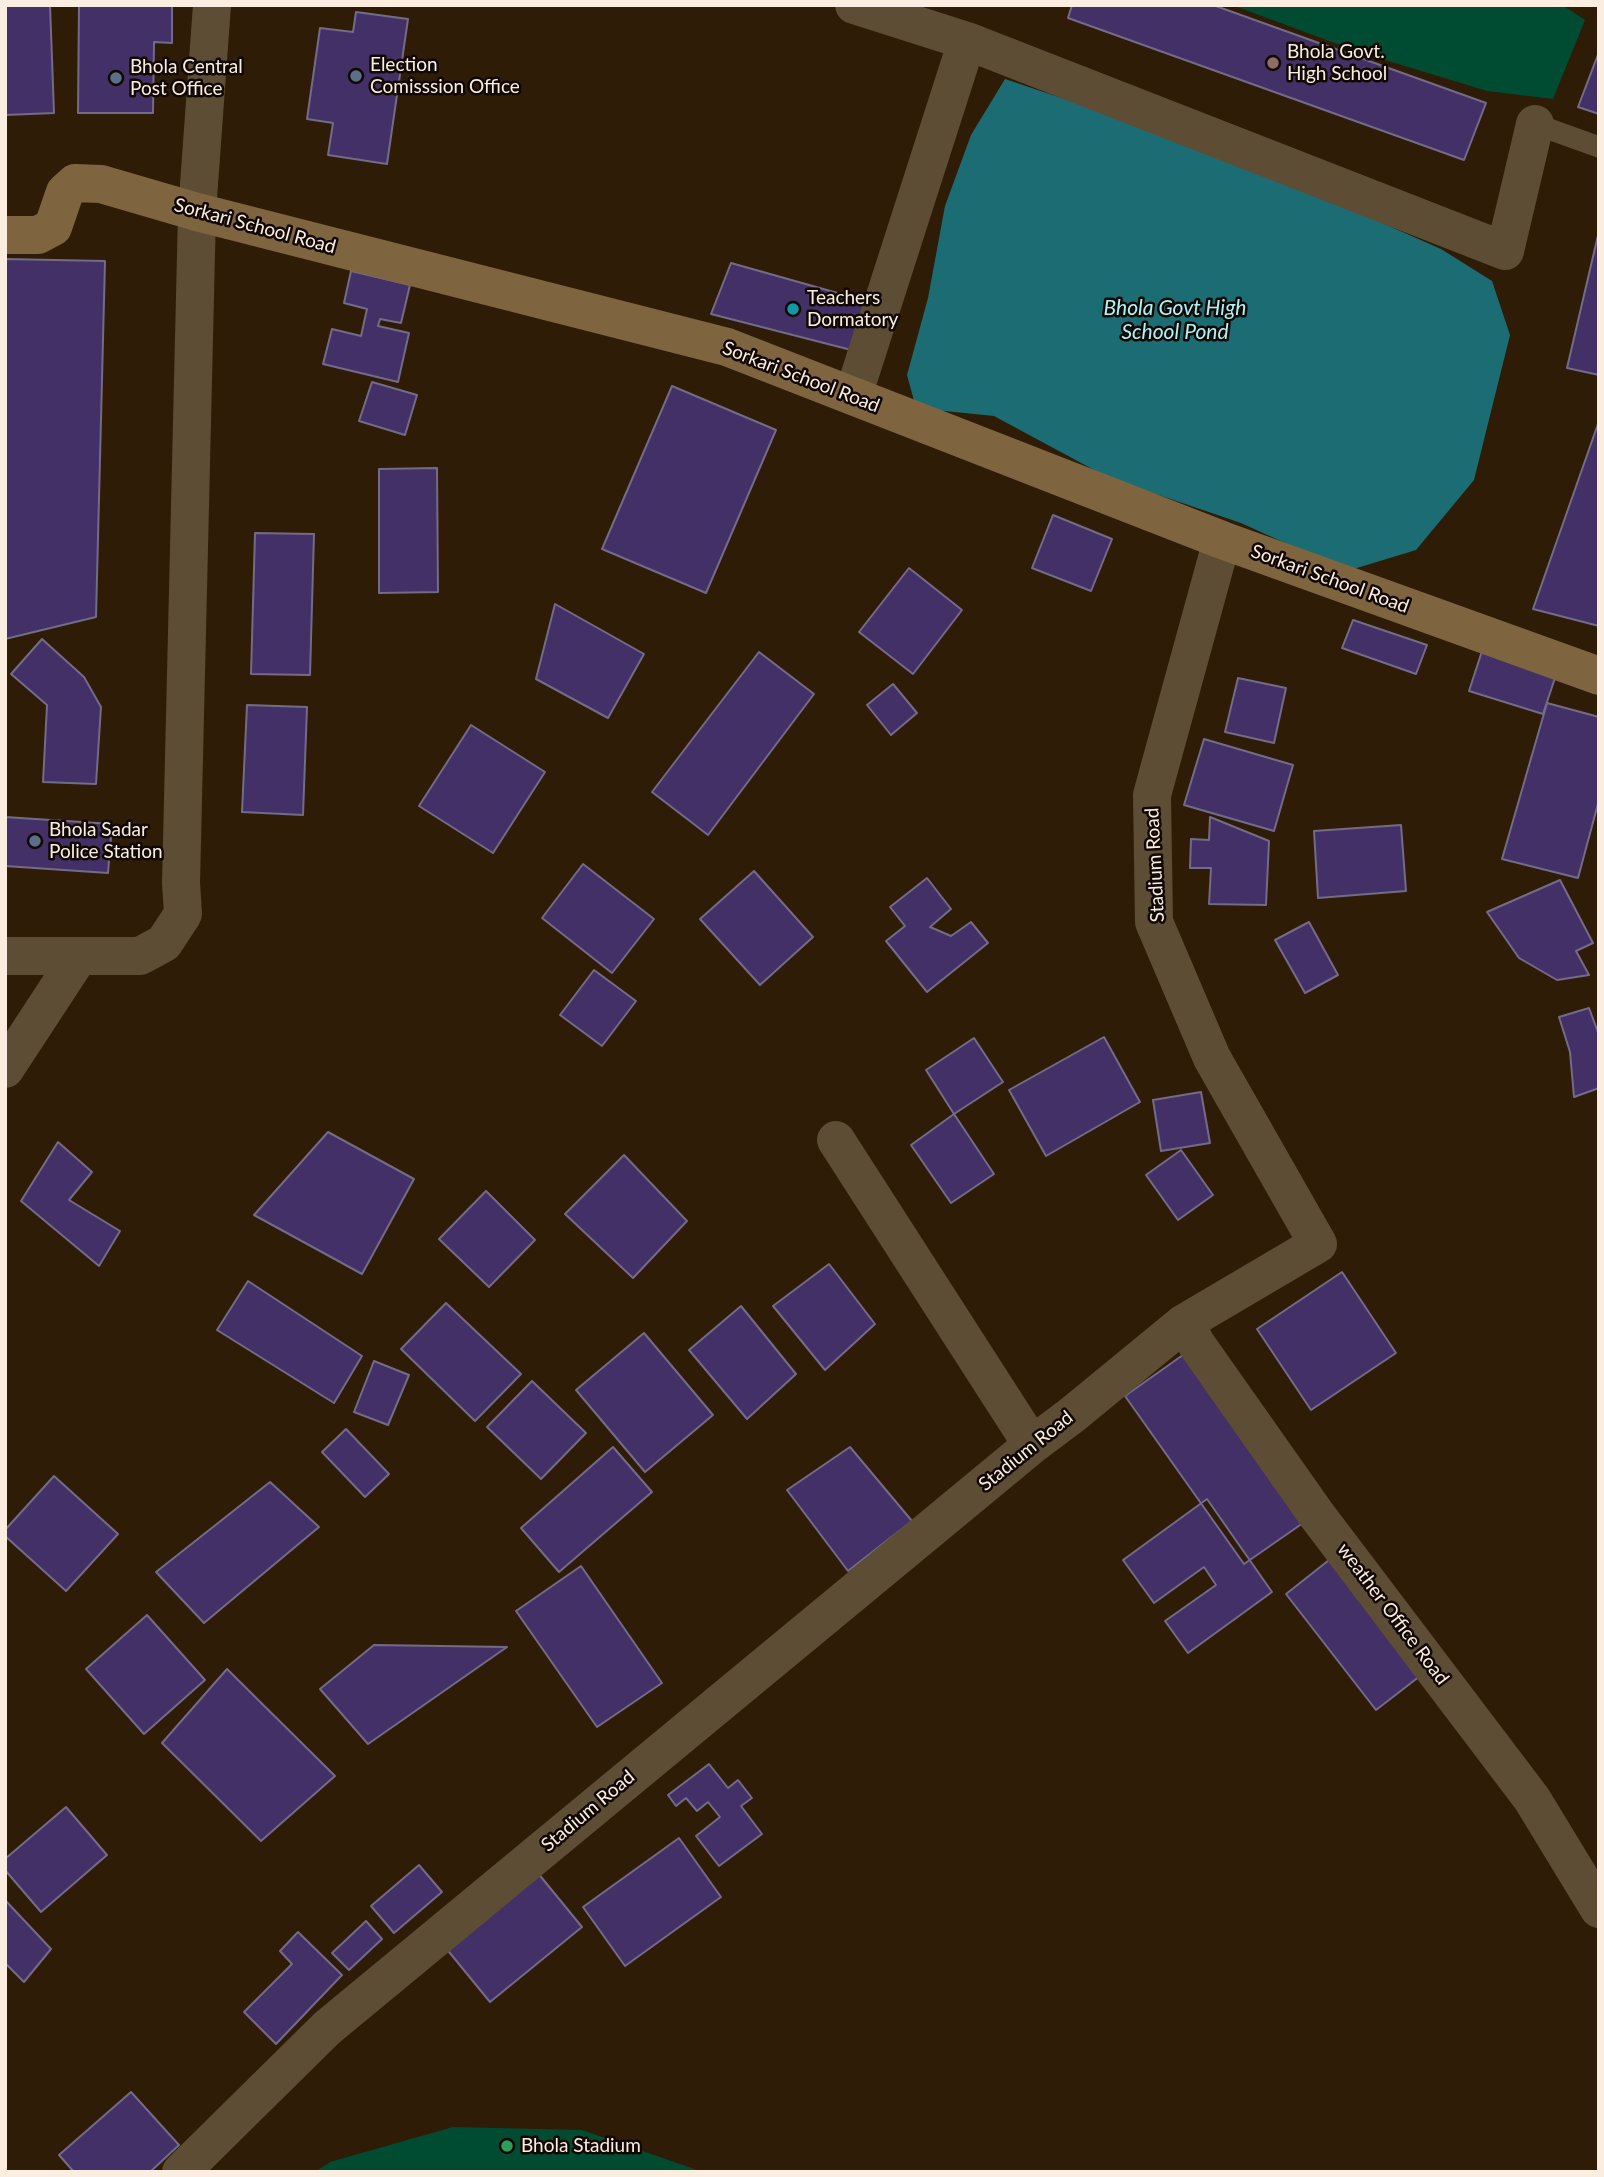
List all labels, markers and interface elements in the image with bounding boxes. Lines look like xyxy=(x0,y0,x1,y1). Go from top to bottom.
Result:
place label: Bhola Govt. High School xyxy=(1287,41,1387,85)
place label: Election Comisssion Office xyxy=(370,54,520,98)
marker: Bhola Govt. High School xyxy=(1265,55,1281,71)
place label: Bhola Central Post Office xyxy=(130,56,243,100)
marker: Election Comisssion Office xyxy=(348,68,364,84)
marker: Bhola Central Post Office xyxy=(108,70,124,86)
street label: Sorkari School Road xyxy=(172,193,338,259)
place label: Teachers Dormatory xyxy=(807,287,898,331)
water label: Bhola Govt High School Pond xyxy=(1104,295,1246,345)
marker: Teachers Dormatory xyxy=(785,301,801,317)
street label: Sorkari School Road xyxy=(719,337,883,417)
street label: Sorkari School Road xyxy=(1248,540,1412,618)
street label: Stadium Road xyxy=(1141,807,1169,923)
place label: Bhola Sadar Police Station xyxy=(49,819,163,863)
marker: Bhola Sadar Police Station xyxy=(27,833,43,849)
street label: Stadium Road xyxy=(974,1406,1078,1496)
street label: weather Office Road xyxy=(1332,1539,1454,1689)
street label: Stadium Road xyxy=(537,1765,639,1857)
place label: Bhola Stadium xyxy=(521,2135,641,2157)
marker: Bhola Stadium xyxy=(499,2138,515,2154)

